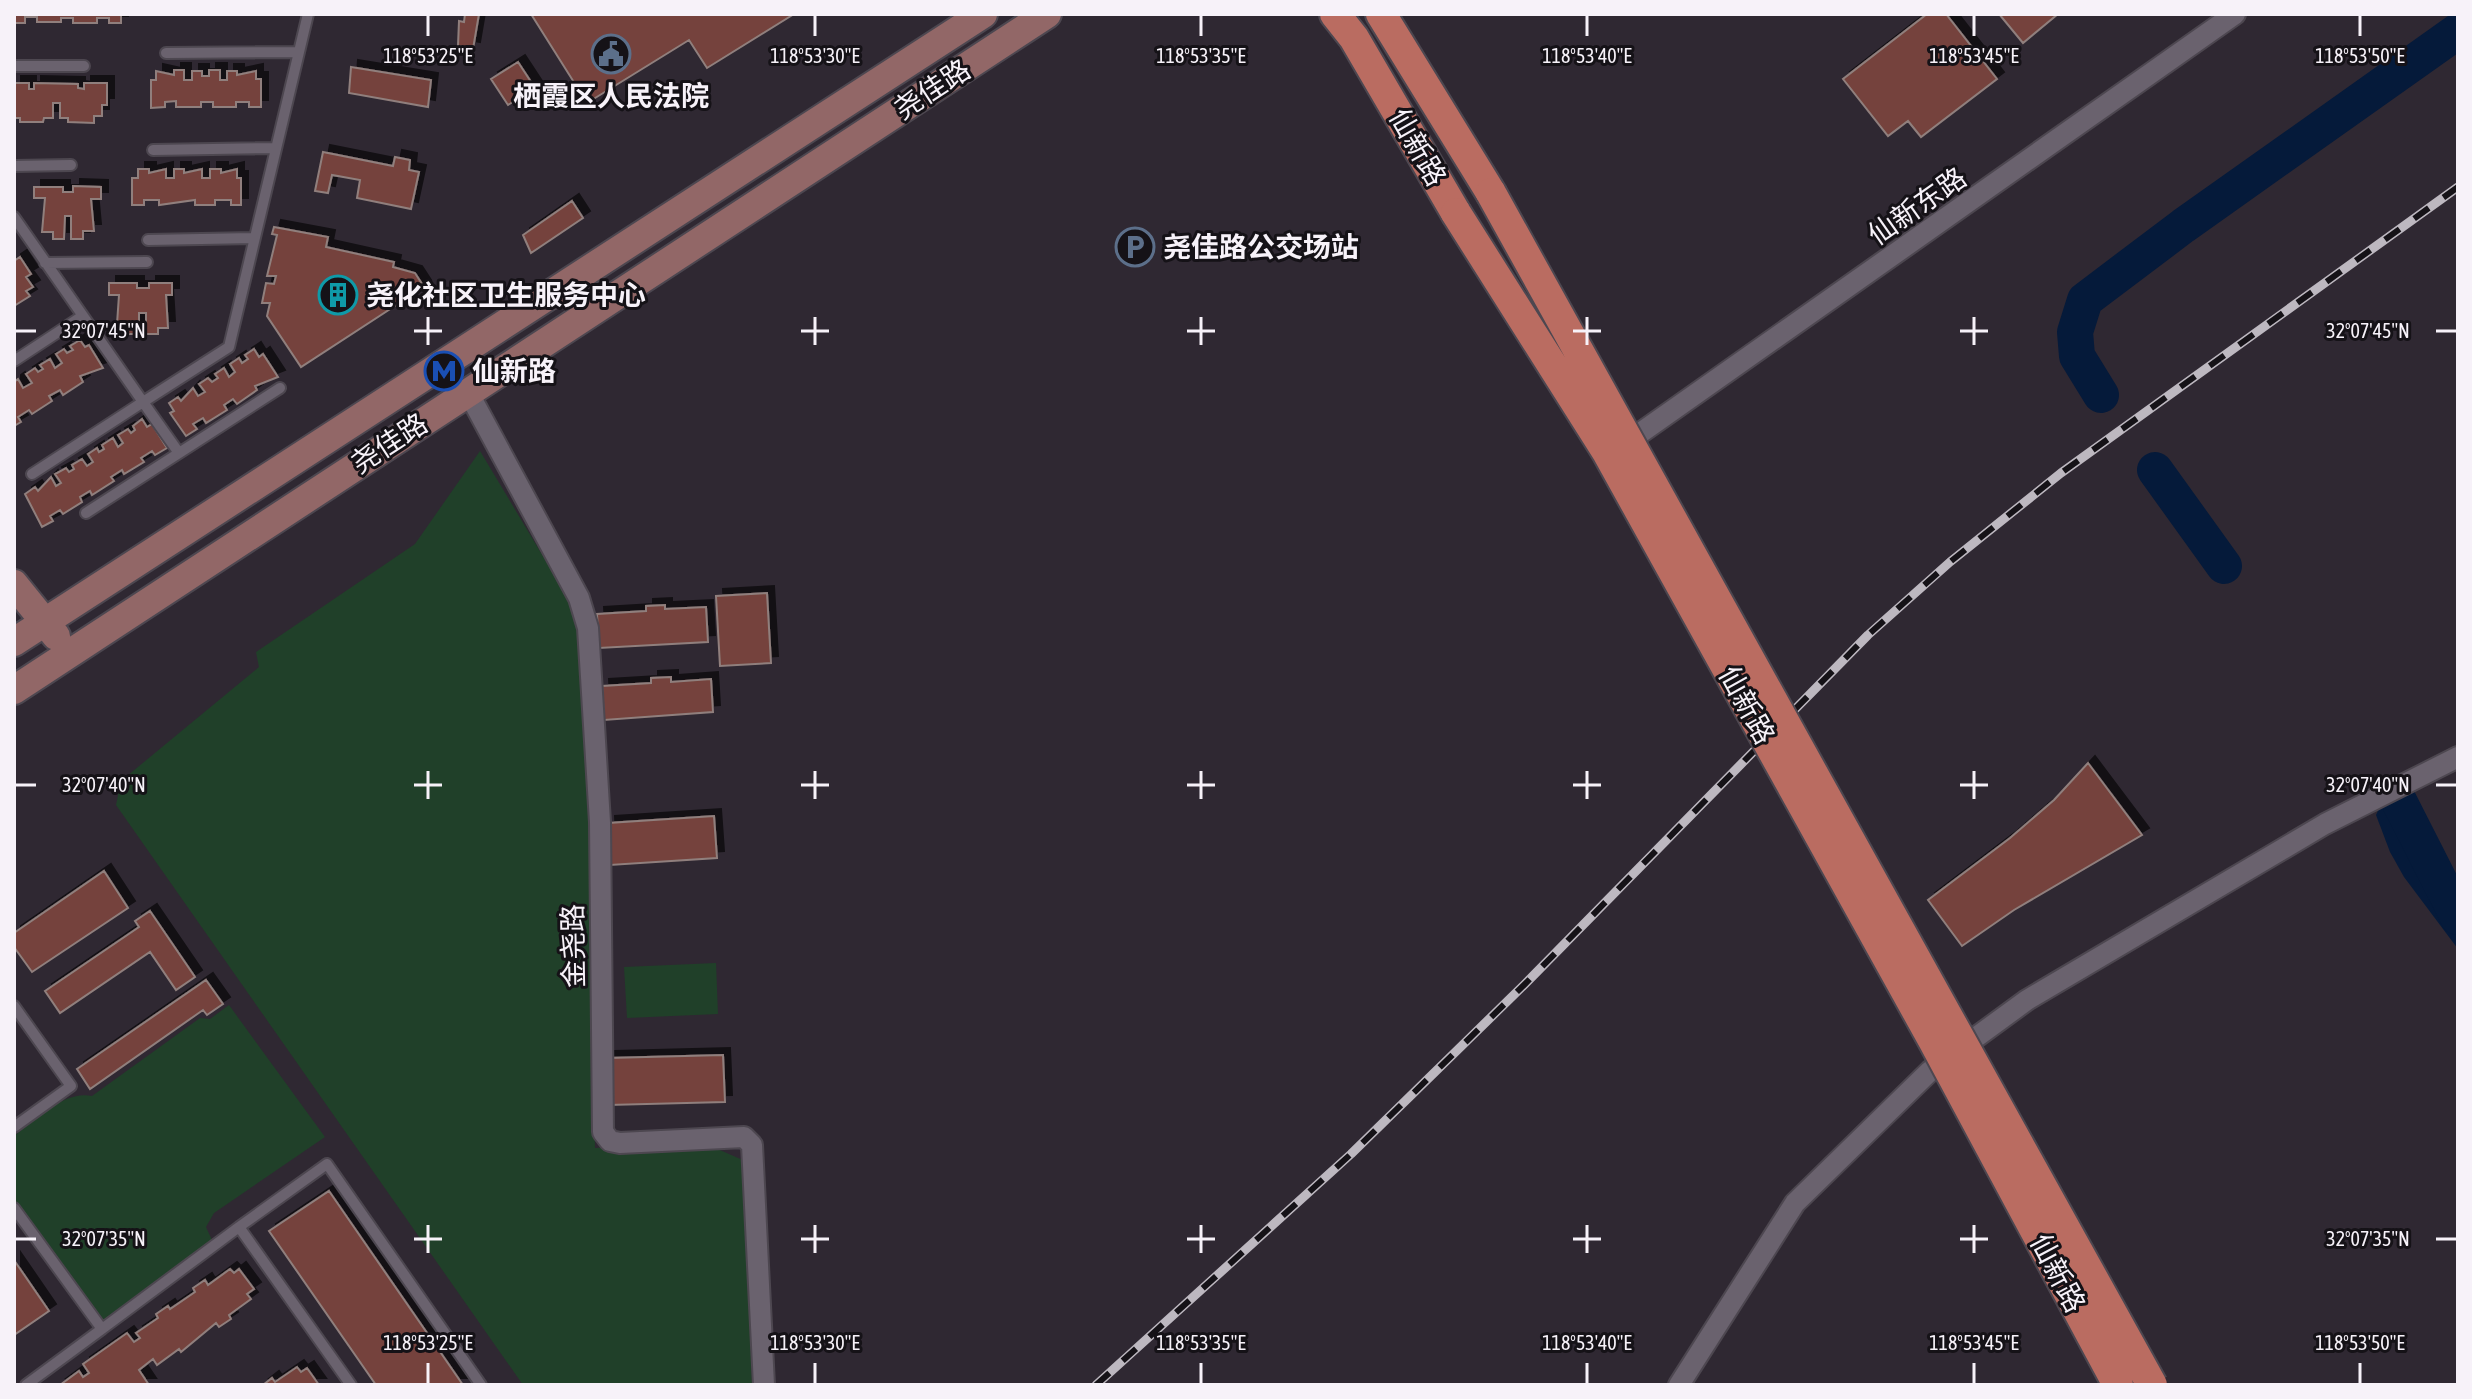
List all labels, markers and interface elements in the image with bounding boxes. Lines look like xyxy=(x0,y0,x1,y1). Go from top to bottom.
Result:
public building icon: 栖霞区人民法院 xyxy=(590,33,632,75)
text: 118°53'25"E xyxy=(383,44,473,67)
text: 118°53'30"E xyxy=(770,44,860,67)
text: 118°53'35"E xyxy=(1156,44,1246,67)
text: 118°53'40"E xyxy=(1542,44,1632,67)
text: 118°53'45"E xyxy=(1929,44,2019,67)
text: 118°53'50"E xyxy=(2315,44,2405,67)
street label: 尧佳路 xyxy=(888,53,976,125)
place label: 栖霞区人民法院 xyxy=(513,80,709,112)
street label: 仙新路 xyxy=(1383,103,1453,191)
street label: 仙新东路 xyxy=(1862,161,1972,251)
parking icon: 尧佳路公交场站 xyxy=(1114,226,1156,268)
place label: 尧佳路公交场站 xyxy=(1163,231,1359,263)
building icon: 尧化社区卫生服务中心 xyxy=(317,274,359,316)
place label: 尧化社区卫生服务中心 xyxy=(366,279,646,311)
text: 32°07'45"N xyxy=(62,319,146,342)
text: 32°07'45"N xyxy=(2326,319,2410,342)
metro station icon: 仙新路 xyxy=(423,350,465,392)
place label: 仙新路 xyxy=(472,355,556,387)
street label: 尧佳路 xyxy=(345,407,433,479)
street label: 仙新路 xyxy=(1713,661,1781,749)
text: 32°07'40"N xyxy=(62,773,146,796)
text: 32°07'40"N xyxy=(2326,773,2410,796)
street label: 金尧路 xyxy=(556,904,590,988)
text: 32°07'35"N xyxy=(62,1227,146,1250)
text: 32°07'35"N xyxy=(2326,1227,2410,1250)
street label: 仙新路 xyxy=(2024,1228,2092,1318)
text: 118°53'25"E xyxy=(383,1331,473,1354)
text: 118°53'30"E xyxy=(770,1331,860,1354)
text: 118°53'35"E xyxy=(1156,1331,1246,1354)
text: 118°53'40"E xyxy=(1542,1331,1632,1354)
text: 118°53'45"E xyxy=(1929,1331,2019,1354)
text: 118°53'50"E xyxy=(2315,1331,2405,1354)

